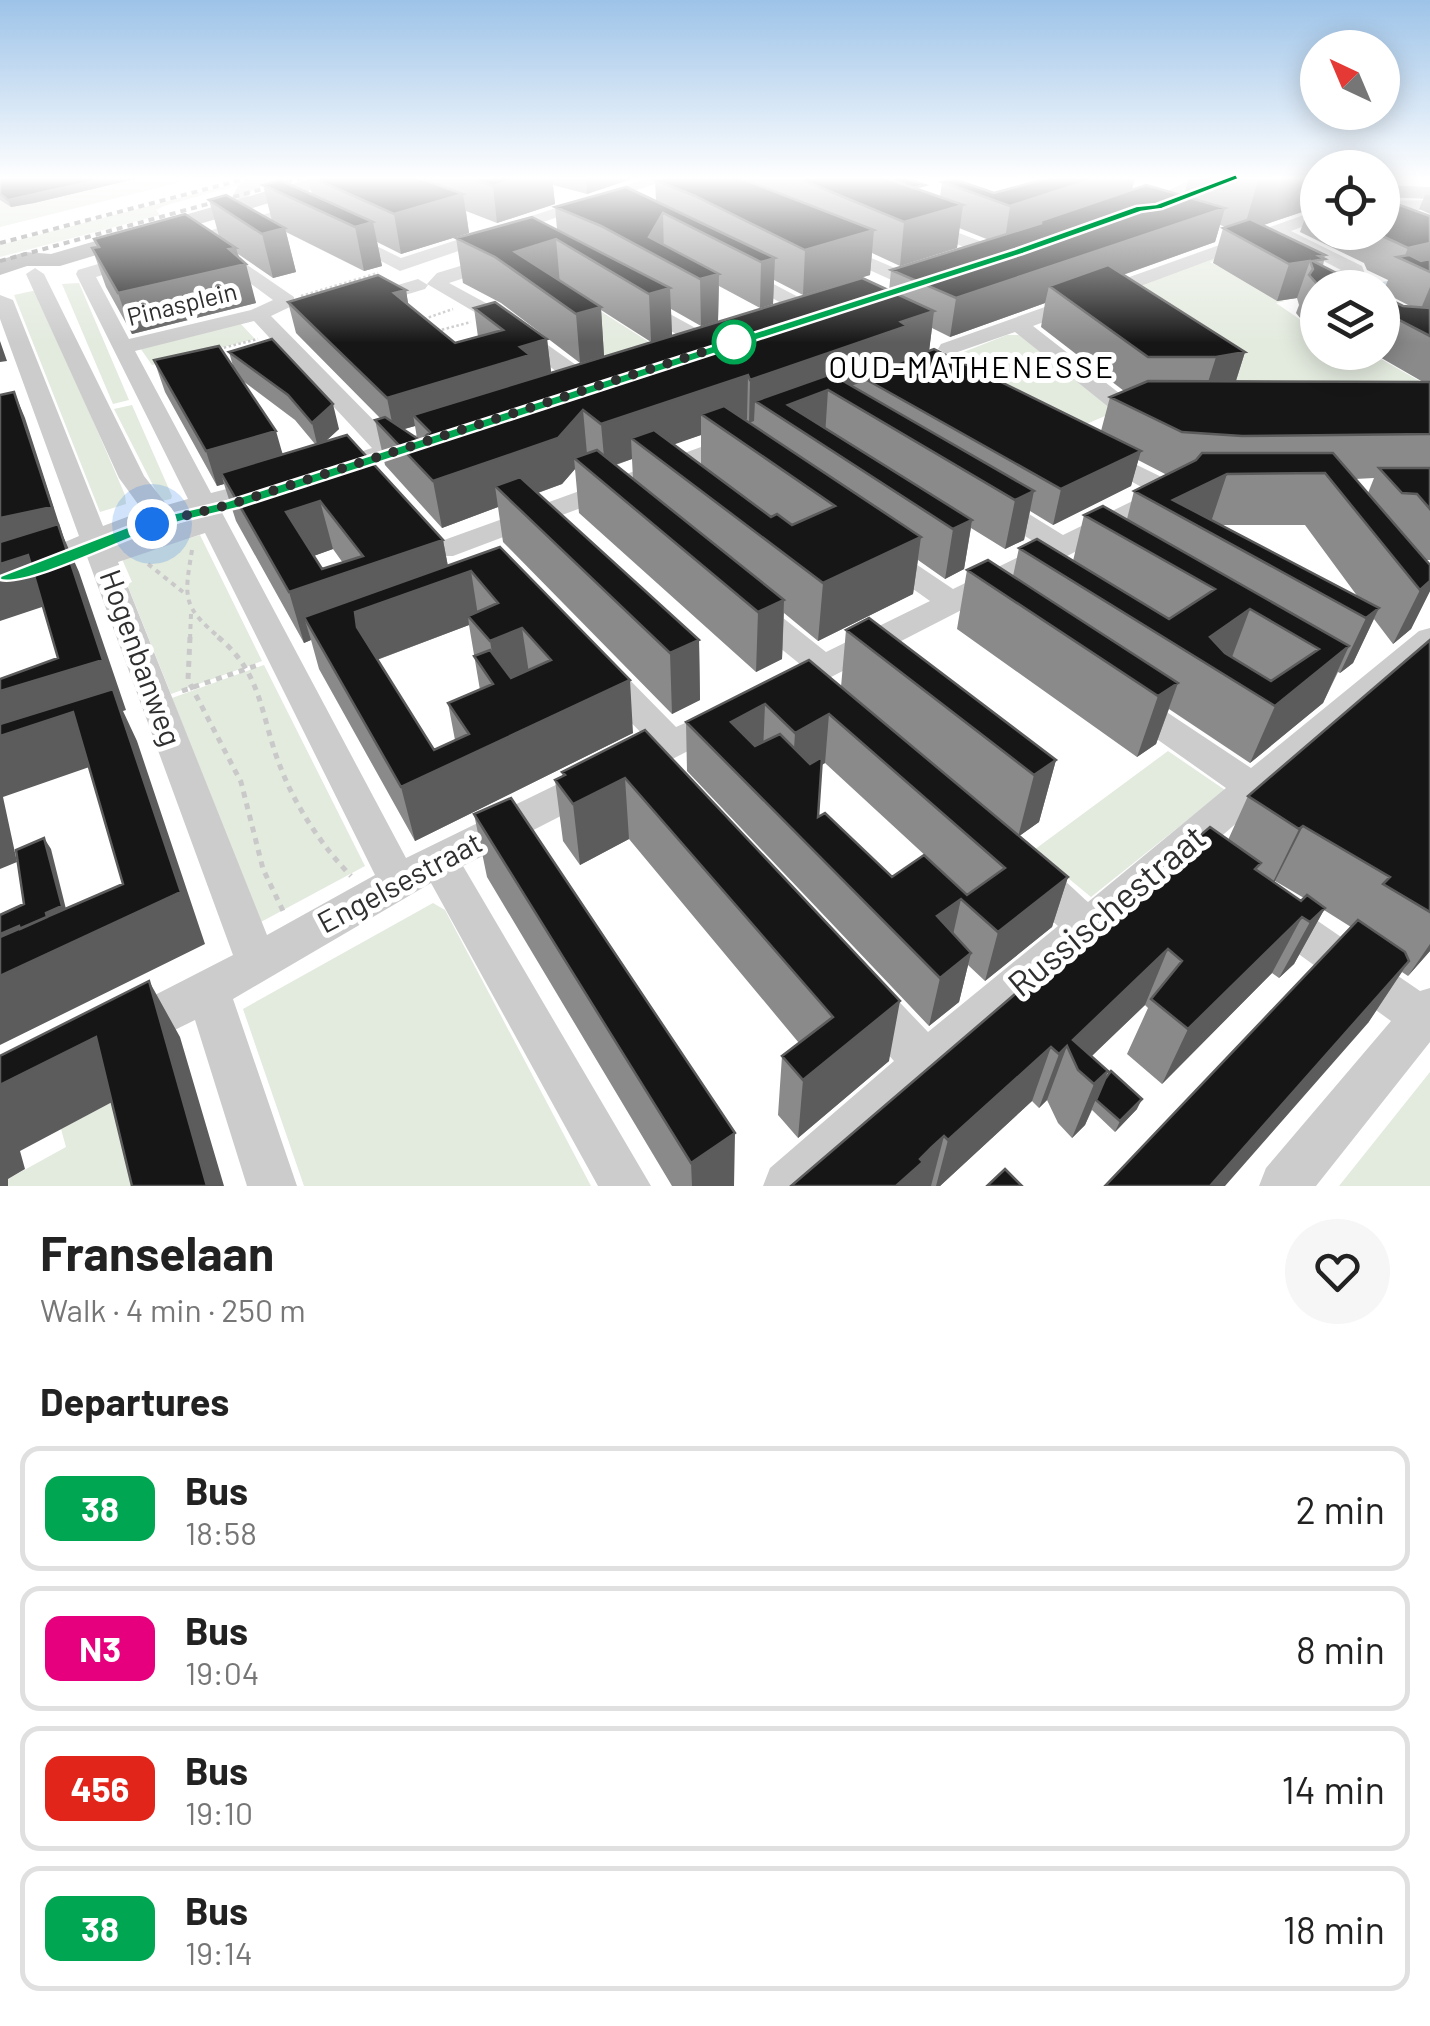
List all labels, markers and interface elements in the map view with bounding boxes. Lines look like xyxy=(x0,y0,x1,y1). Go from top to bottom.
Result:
north arrow xyxy=(1300,30,1400,130)
map controls xyxy=(1300,30,1400,370)
button: locate xyxy=(1300,150,1400,250)
button: layers xyxy=(1300,270,1400,370)
street label: Pinasplein xyxy=(124,275,240,331)
unlabelled marker xyxy=(713,321,755,363)
district label: OUD-MATHENESSE xyxy=(828,348,1116,384)
your location xyxy=(127,499,177,549)
street label: Hogenbanweg xyxy=(93,564,190,750)
street label: Russischestraat xyxy=(998,815,1213,1004)
street label: Engelsestraat xyxy=(311,823,487,940)
button: heart xyxy=(1285,1219,1390,1324)
text: Franselaan xyxy=(40,1223,274,1281)
text: Walk · 4 min · 250 m xyxy=(40,1290,306,1328)
text: Departures xyxy=(40,1378,229,1424)
text: Bus xyxy=(185,1467,248,1513)
text: 2 min xyxy=(1295,1486,1385,1532)
text: 38 xyxy=(81,1487,119,1529)
text: 18:58 xyxy=(185,1513,257,1551)
text: Bus xyxy=(185,1607,248,1653)
text: 8 min xyxy=(1296,1626,1385,1672)
text: N3 xyxy=(79,1627,121,1669)
text: 19:04 xyxy=(185,1653,259,1691)
text: Bus xyxy=(185,1747,248,1793)
text: 14 min xyxy=(1282,1766,1385,1812)
text: 456 xyxy=(71,1767,129,1809)
text: 19:10 xyxy=(185,1793,253,1831)
text: Bus xyxy=(185,1887,248,1933)
text: 18 min xyxy=(1283,1906,1385,1952)
text: 38 xyxy=(81,1907,119,1949)
text: 19:14 xyxy=(185,1933,253,1971)

